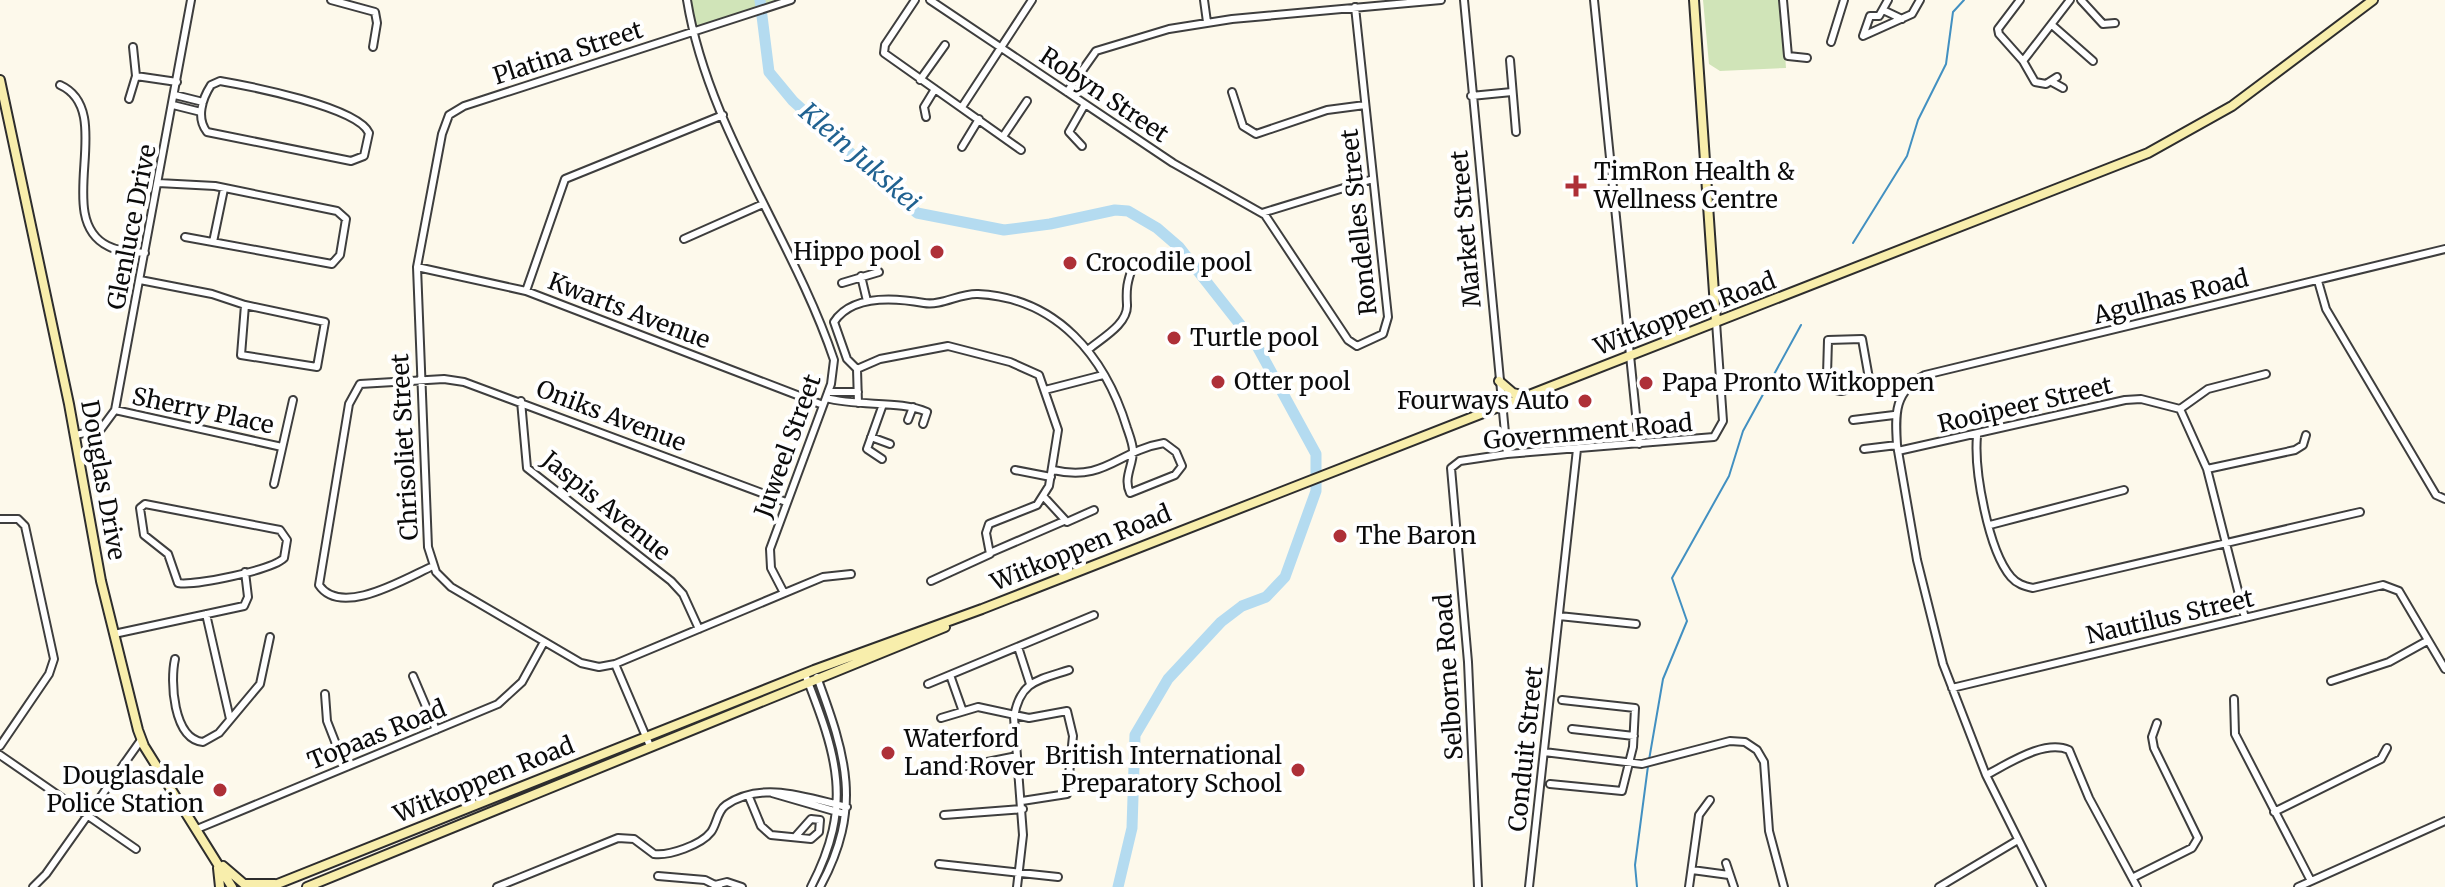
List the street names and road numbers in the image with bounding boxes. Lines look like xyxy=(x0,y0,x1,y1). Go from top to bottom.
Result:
street label: Platina Street xyxy=(489,14,647,91)
street label: Robyn Street xyxy=(1034,40,1175,149)
street label: Rondelles Street xyxy=(1333,127,1384,317)
street label: Glenluce Drive xyxy=(100,142,163,312)
street label: Market Street xyxy=(1443,149,1488,309)
street label: Agulhas Road xyxy=(2089,262,2251,331)
street label: Kwarts Avenue xyxy=(544,265,715,356)
street label: Witkoppen Road xyxy=(1589,265,1780,363)
street label: Chrisoliet Street xyxy=(384,352,425,541)
street label: Juweel Street xyxy=(747,369,828,523)
street label: Rooipeer Street xyxy=(1934,369,2116,440)
street label: Oniks Avenue xyxy=(532,373,690,458)
street label: Sherry Place xyxy=(129,380,277,441)
street label: Douglas Drive xyxy=(74,398,133,562)
street label: Government Road xyxy=(1482,407,1694,456)
street label: Jaspis Avenue xyxy=(535,444,677,567)
street label: Witkoppen Road xyxy=(985,497,1176,598)
street label: Nautilus Street xyxy=(2083,582,2257,651)
street label: Selborne Road xyxy=(1427,593,1470,761)
street label: Conduit Street xyxy=(1501,664,1550,833)
street label: Topaas Road xyxy=(303,693,451,776)
street label: Witkoppen Road xyxy=(388,729,579,830)

